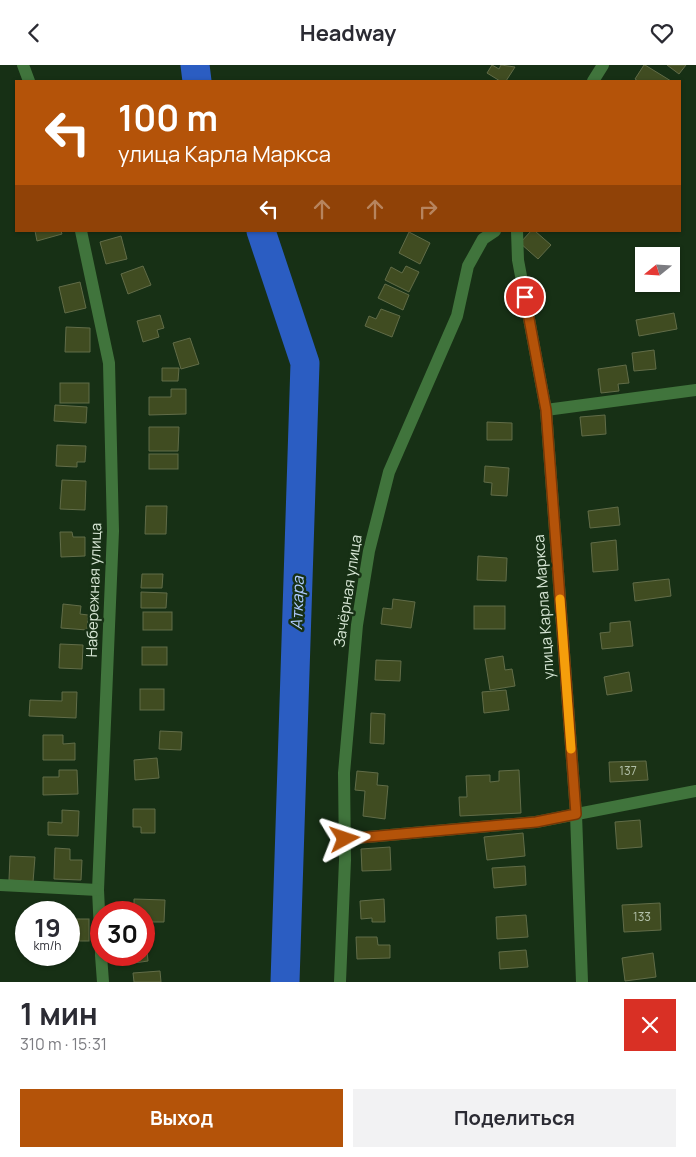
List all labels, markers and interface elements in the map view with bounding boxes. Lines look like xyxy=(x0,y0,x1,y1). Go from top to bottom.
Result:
text: Headway xyxy=(300,18,396,48)
icon: back xyxy=(20,19,48,47)
icon: heart xyxy=(648,19,676,47)
text: 100 m xyxy=(118,94,218,142)
icon: left xyxy=(35,100,100,165)
text: улица Карла Маркса xyxy=(118,139,331,169)
icon: left xyxy=(255,195,283,223)
icon: ahead xyxy=(308,195,336,223)
icon: ahead xyxy=(361,195,389,223)
icon: right xyxy=(414,195,442,223)
north arrow xyxy=(635,247,680,293)
map controls xyxy=(635,247,680,292)
pin xyxy=(504,276,546,318)
icon: arrive xyxy=(511,283,539,311)
street label: Набережная улица xyxy=(81,522,106,658)
street label: Зачёрная улица xyxy=(328,533,367,649)
street label: улица Карла Маркса xyxy=(528,534,559,680)
water label: Аткара xyxy=(285,575,309,630)
house number: 137 xyxy=(619,762,637,779)
position arrow xyxy=(318,812,370,864)
speed limit sign: 30 xyxy=(90,901,155,966)
house number: 133 xyxy=(633,908,651,925)
text: 19 xyxy=(34,910,61,945)
text: km/h xyxy=(34,937,61,954)
text: 1 мин xyxy=(20,993,98,1034)
button: close xyxy=(624,999,676,1051)
text: 310 m · 15:31 xyxy=(20,1033,107,1055)
button: Выход xyxy=(20,1089,343,1147)
button: Поделиться xyxy=(353,1089,676,1147)

